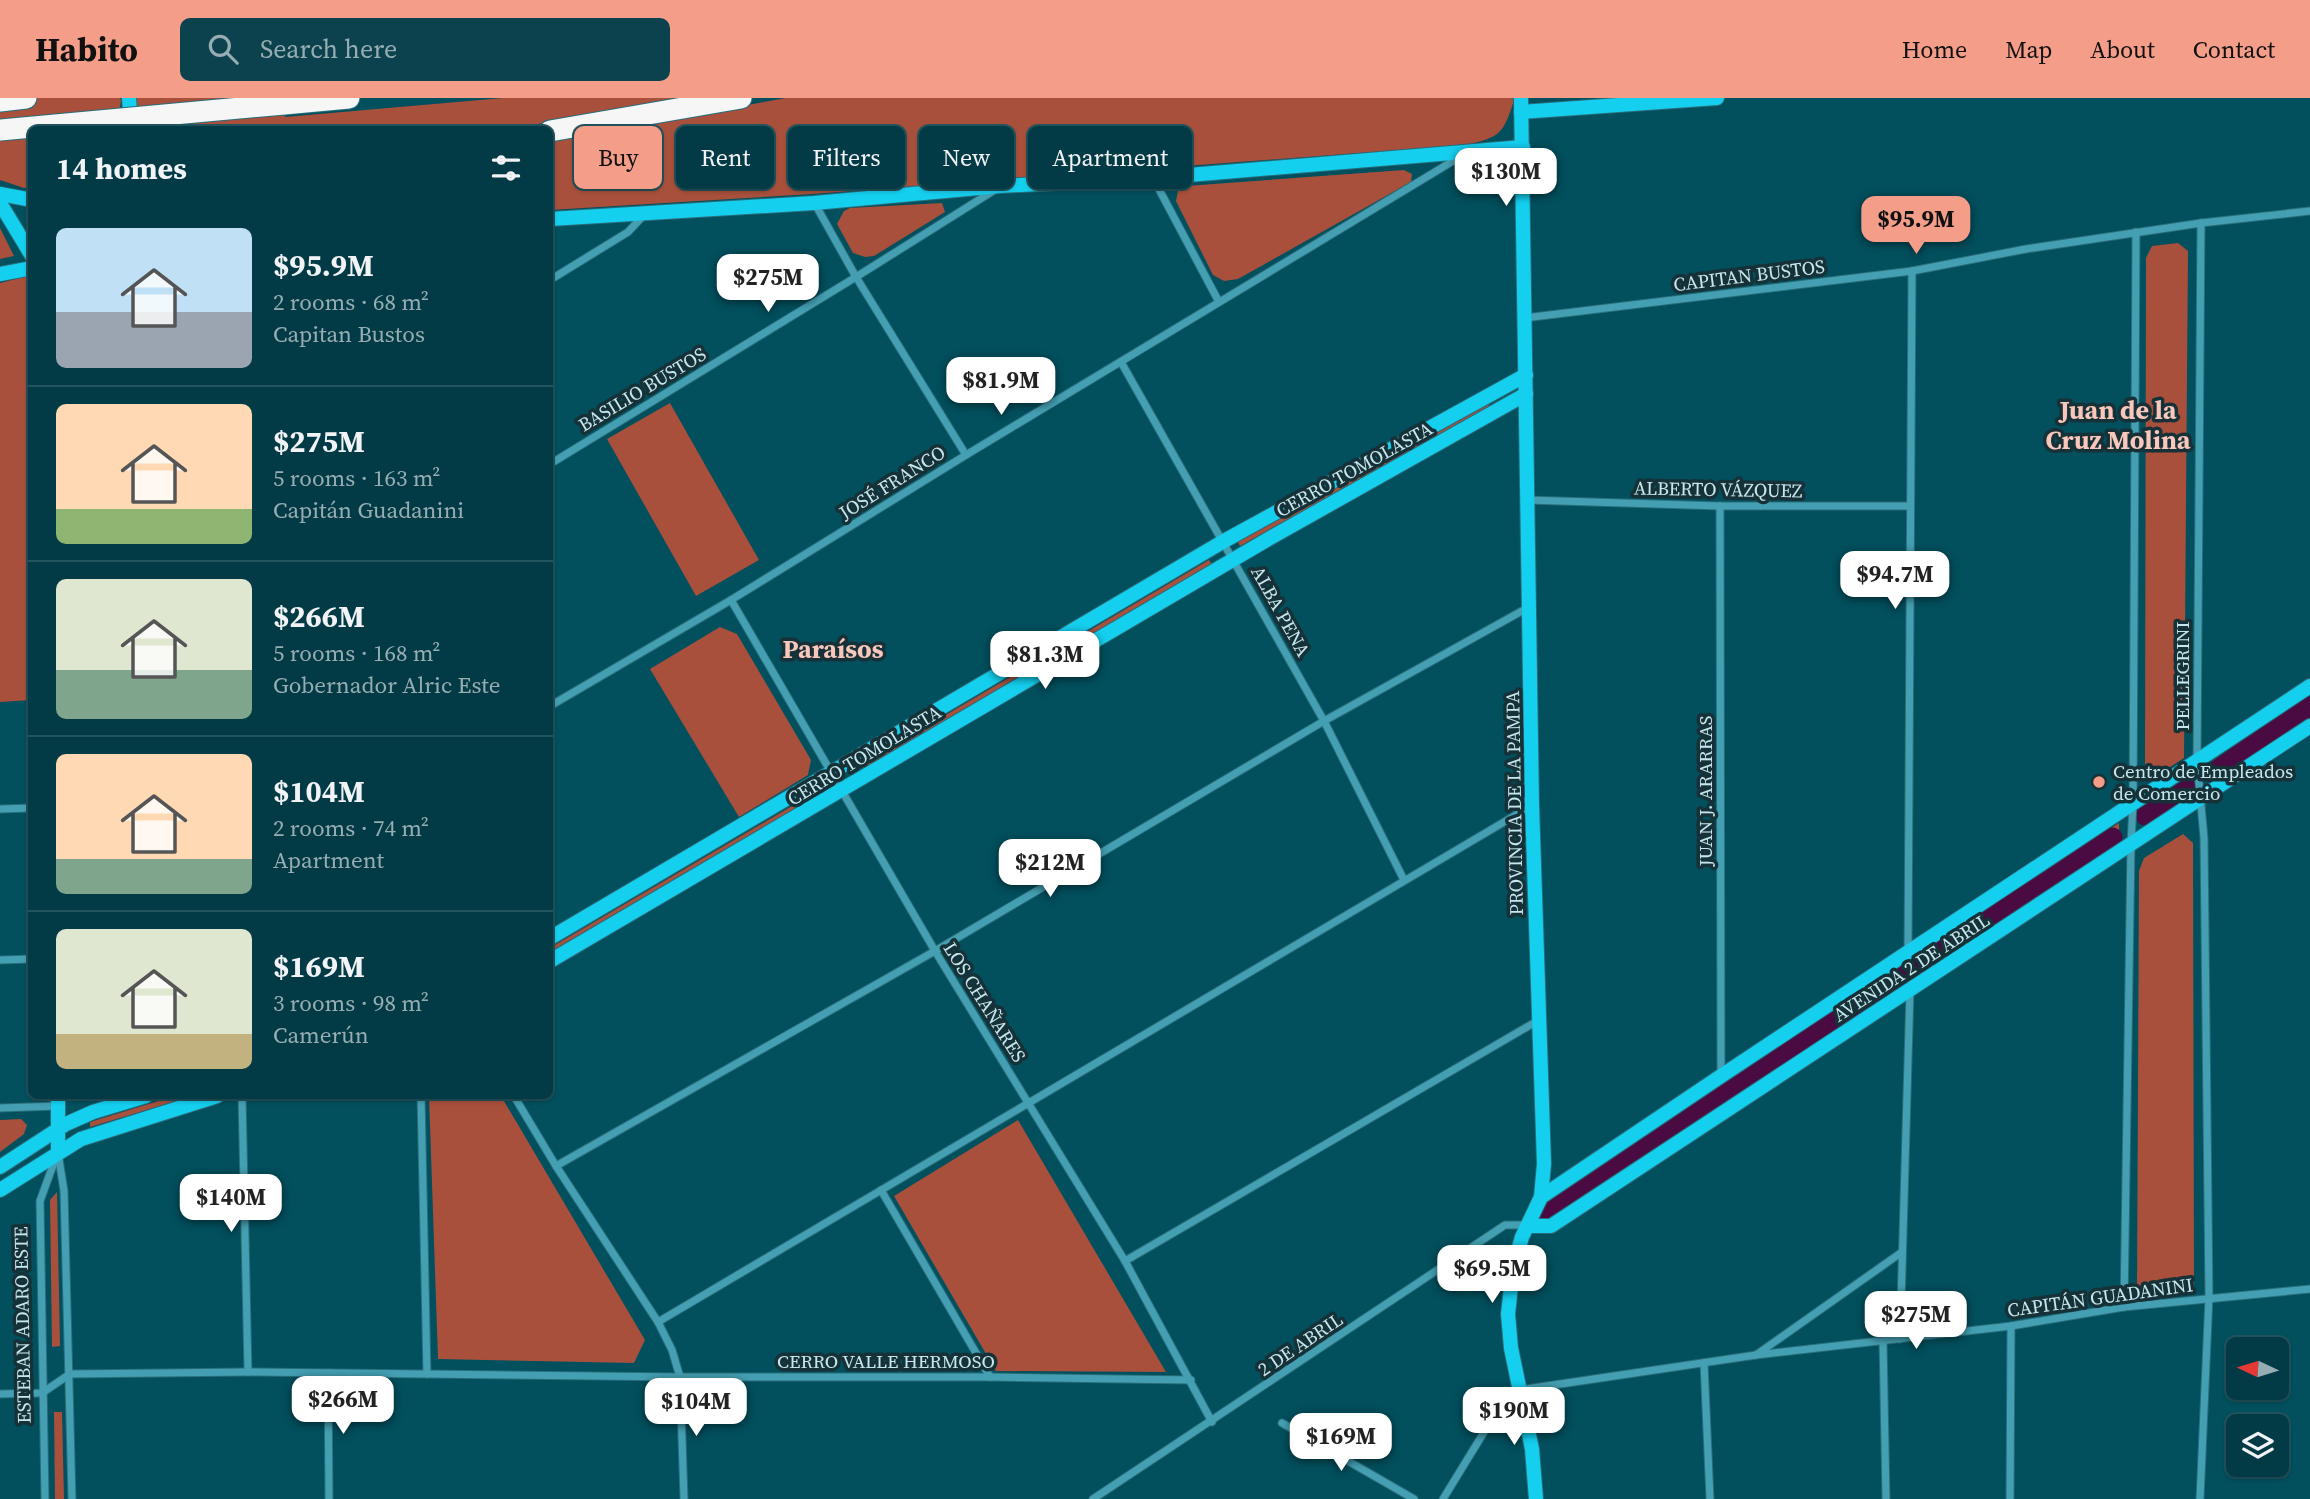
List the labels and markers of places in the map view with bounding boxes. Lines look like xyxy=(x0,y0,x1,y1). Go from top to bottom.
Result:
pin: $130M xyxy=(1457,148,1555,208)
pin: $95.9M xyxy=(1859,197,1973,256)
pin: $275M xyxy=(719,254,817,314)
pin: $81.9M xyxy=(944,358,1058,417)
pin: $94.7M xyxy=(1838,552,1952,611)
pin: $81.3M xyxy=(988,632,1102,691)
place label: Centro de Empleados de Comercio xyxy=(2113,758,2293,806)
marker: Centro de Empleados de Comercio xyxy=(2091,774,2107,790)
pin: $212M xyxy=(1001,840,1099,899)
pin: $140M xyxy=(182,1174,280,1234)
pin: $69.5M xyxy=(1435,1246,1549,1305)
pin: $275M xyxy=(1867,1292,1965,1351)
pin: $266M xyxy=(294,1376,392,1436)
pin: $104M xyxy=(647,1378,745,1438)
pin: $190M xyxy=(1465,1388,1563,1447)
pin: $169M xyxy=(1292,1414,1390,1473)

